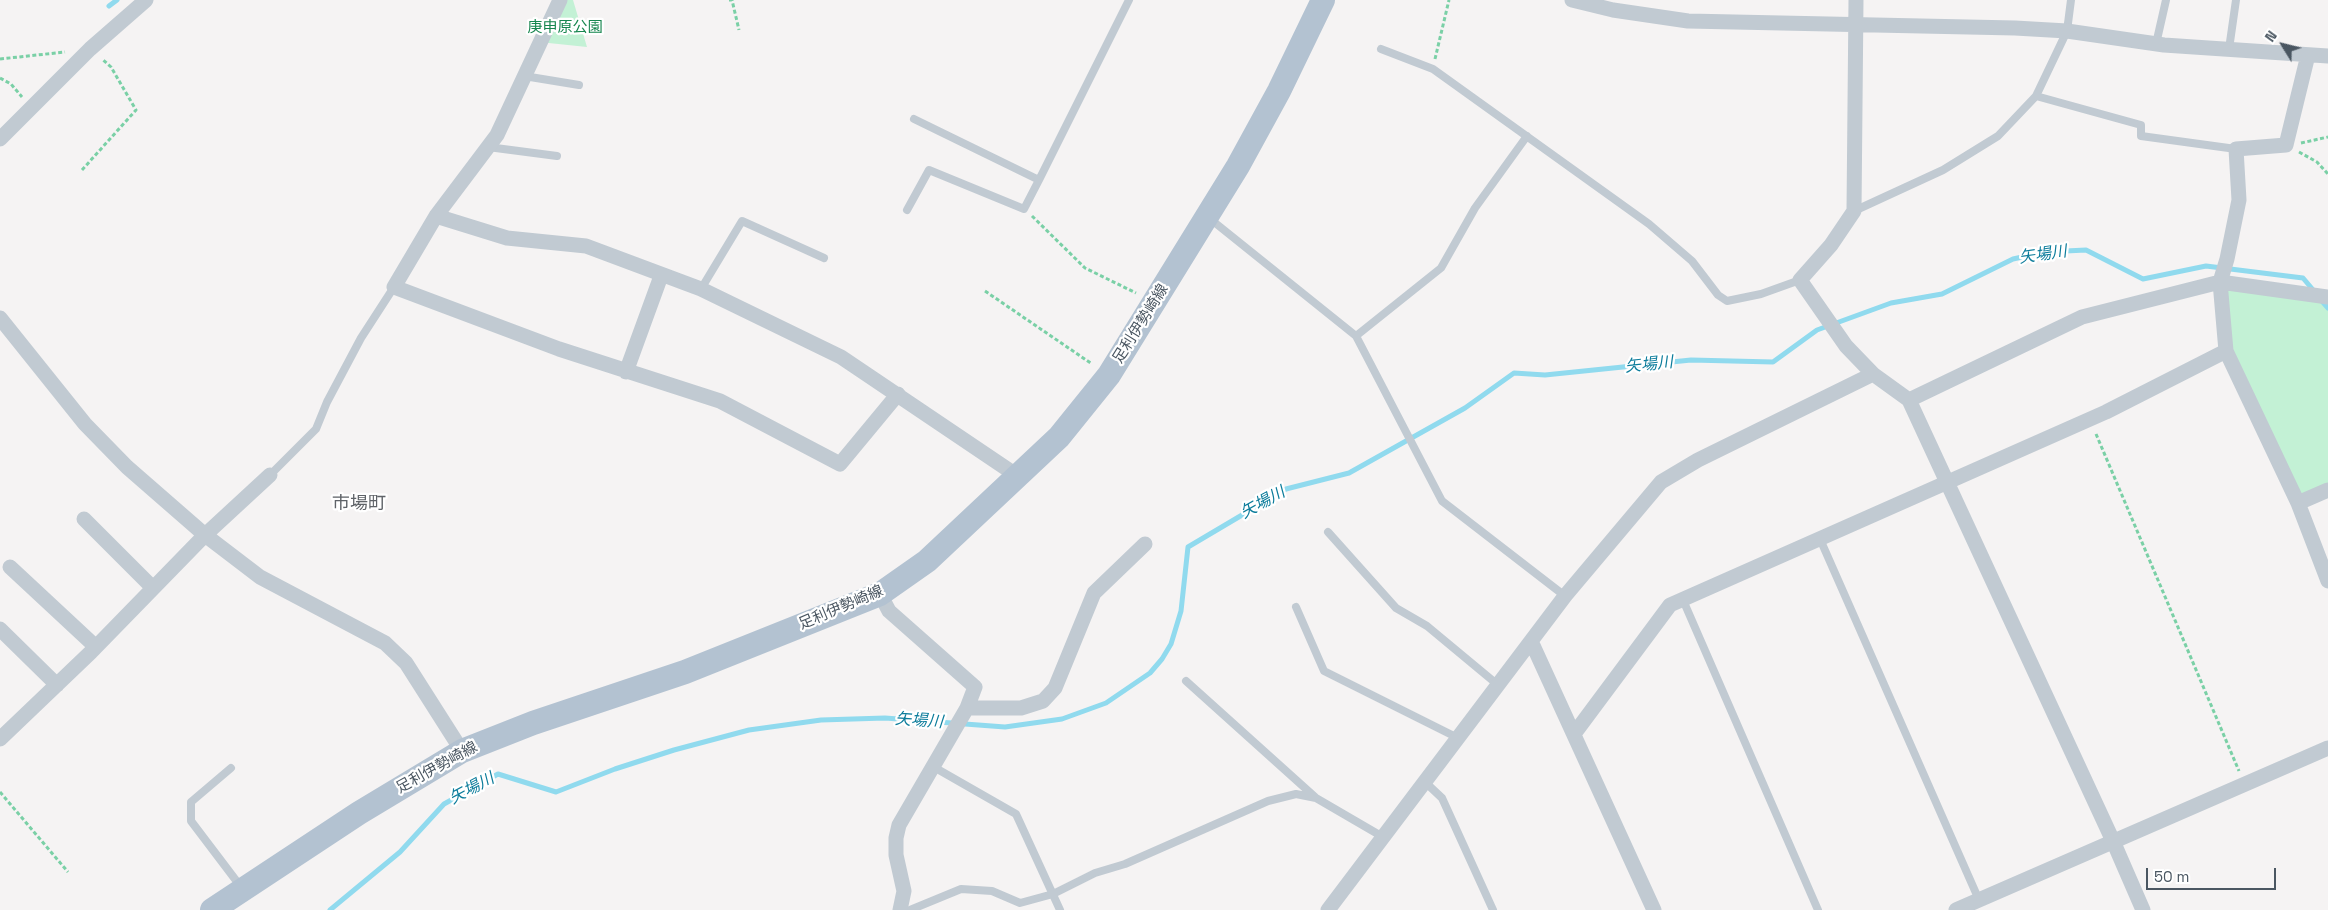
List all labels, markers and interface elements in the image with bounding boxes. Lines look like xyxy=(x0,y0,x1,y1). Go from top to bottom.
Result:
park label: 庚申原公園 xyxy=(528,19,602,37)
north arrow xyxy=(2258,20,2308,70)
text: N xyxy=(2261,27,2281,45)
water label: 矢場川 xyxy=(2018,242,2068,268)
street label: 足利伊勢崎線 xyxy=(1110,281,1172,367)
water label: 矢場川 xyxy=(1624,353,1674,377)
water label: 矢場川 xyxy=(1237,483,1289,523)
district label: 市場町 xyxy=(332,493,386,515)
street label: 足利伊勢崎線 xyxy=(796,582,886,634)
water label: 矢場川 xyxy=(894,710,944,732)
street label: 足利伊勢崎線 xyxy=(393,738,481,798)
water label: 矢場川 xyxy=(446,769,498,809)
scale bar xyxy=(2148,858,2278,890)
text: 50 m xyxy=(2154,867,2189,886)

